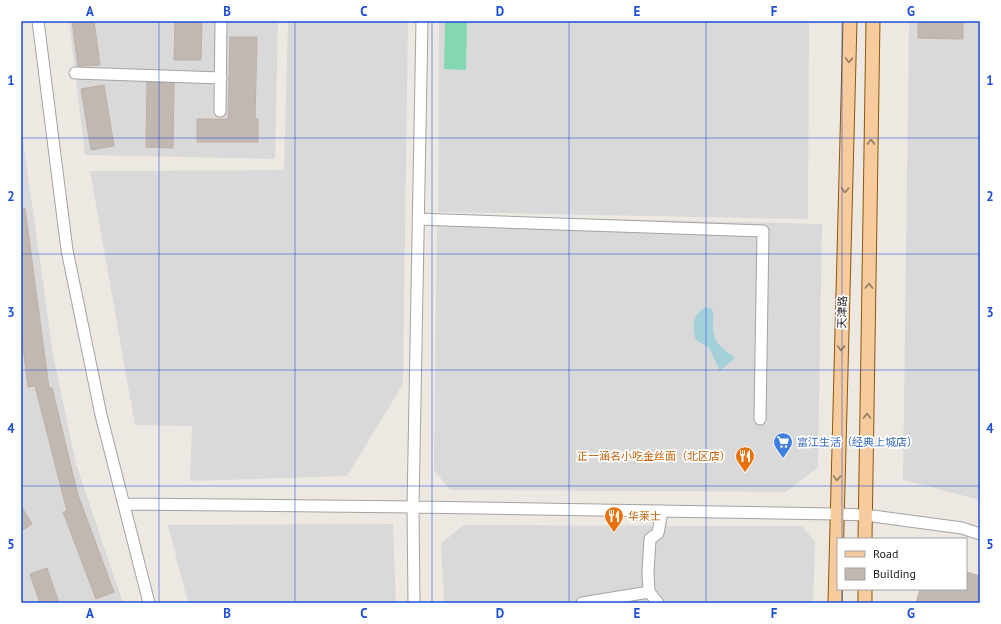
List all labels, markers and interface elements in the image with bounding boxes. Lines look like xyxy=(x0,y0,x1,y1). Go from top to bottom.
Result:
text: A xyxy=(86,3,94,20)
text: B xyxy=(223,3,231,20)
text: C xyxy=(360,3,368,20)
text: D xyxy=(496,3,504,20)
text: E xyxy=(634,3,641,20)
text: F xyxy=(771,3,778,20)
text: G xyxy=(907,3,915,20)
one-way arrow xyxy=(845,57,853,63)
text: 1 xyxy=(7,72,15,89)
text: 1 xyxy=(986,72,994,89)
one-way arrow xyxy=(867,139,875,145)
one-way arrow xyxy=(841,187,849,193)
text: 2 xyxy=(7,188,15,205)
text: 2 xyxy=(986,188,994,205)
one-way arrow xyxy=(865,283,873,289)
street label: 天津路 xyxy=(834,295,850,329)
text: 3 xyxy=(7,304,15,321)
text: 3 xyxy=(986,304,994,321)
one-way arrow xyxy=(837,345,845,351)
one-way arrow xyxy=(863,413,871,419)
text: 4 xyxy=(7,420,15,437)
text: 4 xyxy=(986,420,994,437)
supermarket icon: 富江生活（经典上城店） xyxy=(772,431,794,459)
place label: 富江生活（经典上城店） xyxy=(797,435,918,449)
restaurant icon: 正一涵名小吃金丝面（北区店） xyxy=(734,445,756,473)
place label: 正一涵名小吃金丝面（北区店） xyxy=(577,449,731,463)
one-way arrow xyxy=(833,475,841,481)
restaurant icon: 华莱士 xyxy=(603,505,625,533)
place label: 华莱士 xyxy=(628,509,661,523)
text: 5 xyxy=(7,536,15,553)
text: 5 xyxy=(986,536,994,553)
legend xyxy=(837,538,967,590)
text: Road xyxy=(873,546,898,561)
text: Building xyxy=(873,566,916,581)
text: A xyxy=(86,605,94,622)
text: B xyxy=(223,605,231,622)
text: C xyxy=(360,605,368,622)
text: D xyxy=(496,605,504,622)
text: E xyxy=(634,605,641,622)
text: F xyxy=(771,605,778,622)
text: G xyxy=(907,605,915,622)

